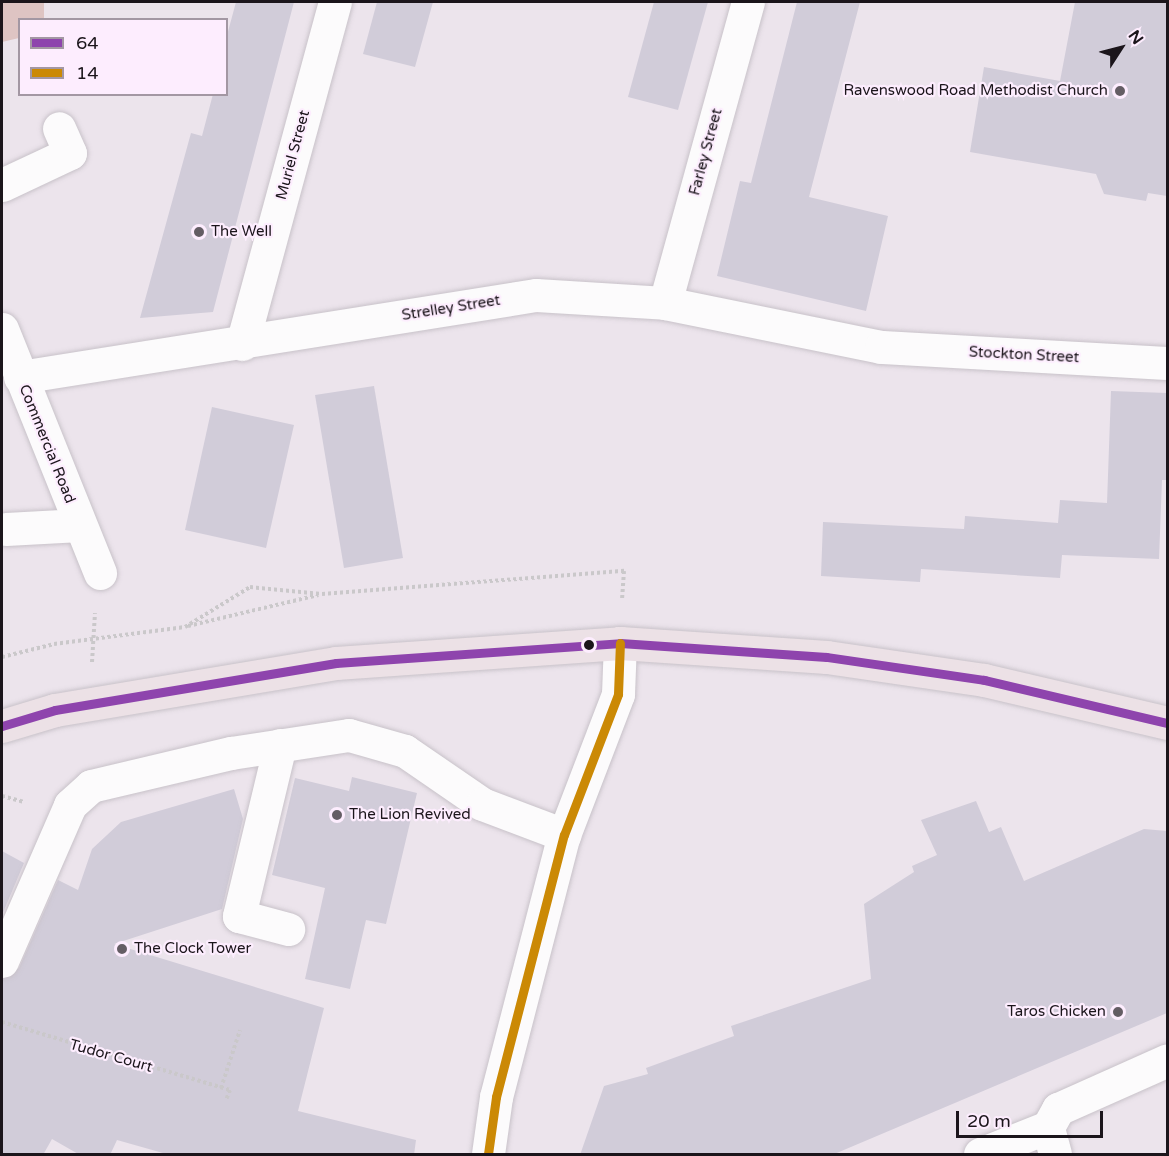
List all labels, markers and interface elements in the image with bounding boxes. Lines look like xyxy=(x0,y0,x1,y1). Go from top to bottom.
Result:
legend xyxy=(18,18,228,96)
north arrow xyxy=(1091,18,1151,78)
text: N xyxy=(1124,26,1147,48)
text: 64 xyxy=(76,32,99,54)
text: 14 xyxy=(76,62,99,84)
place label: Ravenswood Road Methodist Church xyxy=(843,82,1108,100)
marker: Ravenswood Road Methodist Church xyxy=(1113,84,1127,98)
street label: Farley Street xyxy=(686,107,726,197)
street label: Muriel Street xyxy=(272,108,314,202)
place label: The Well xyxy=(211,223,272,241)
marker: The Well xyxy=(192,225,206,239)
street label: Strelley Street xyxy=(401,291,501,325)
street label: Stockton Street xyxy=(968,343,1080,367)
street label: Commercial Road xyxy=(15,382,79,506)
unlabelled marker xyxy=(583,639,595,651)
place label: The Lion Revived xyxy=(349,806,471,824)
marker: The Lion Revived xyxy=(330,808,344,822)
place label: The Clock Tower xyxy=(134,940,251,958)
marker: The Clock Tower xyxy=(115,942,129,956)
place label: Taros Chicken xyxy=(1007,1003,1106,1021)
marker: Taros Chicken xyxy=(1111,1005,1125,1019)
street label: Tudor Court xyxy=(67,1036,155,1076)
scale bar xyxy=(959,1099,1106,1137)
text: 20 m xyxy=(967,1110,1011,1132)

